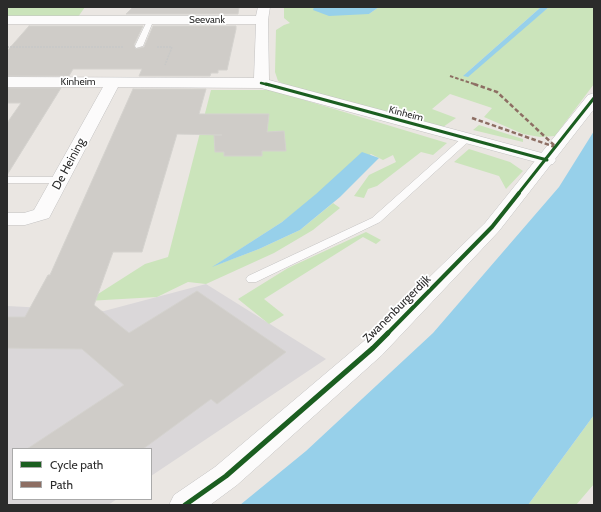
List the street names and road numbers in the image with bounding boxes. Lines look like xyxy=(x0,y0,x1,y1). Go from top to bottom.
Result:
street label: Seevank xyxy=(189,14,225,26)
street label: Kinheim xyxy=(60,76,96,88)
street label: Kinheim xyxy=(388,104,424,124)
street label: De Heining xyxy=(49,136,89,192)
street label: Zwanenburgerdijk xyxy=(360,272,434,346)

